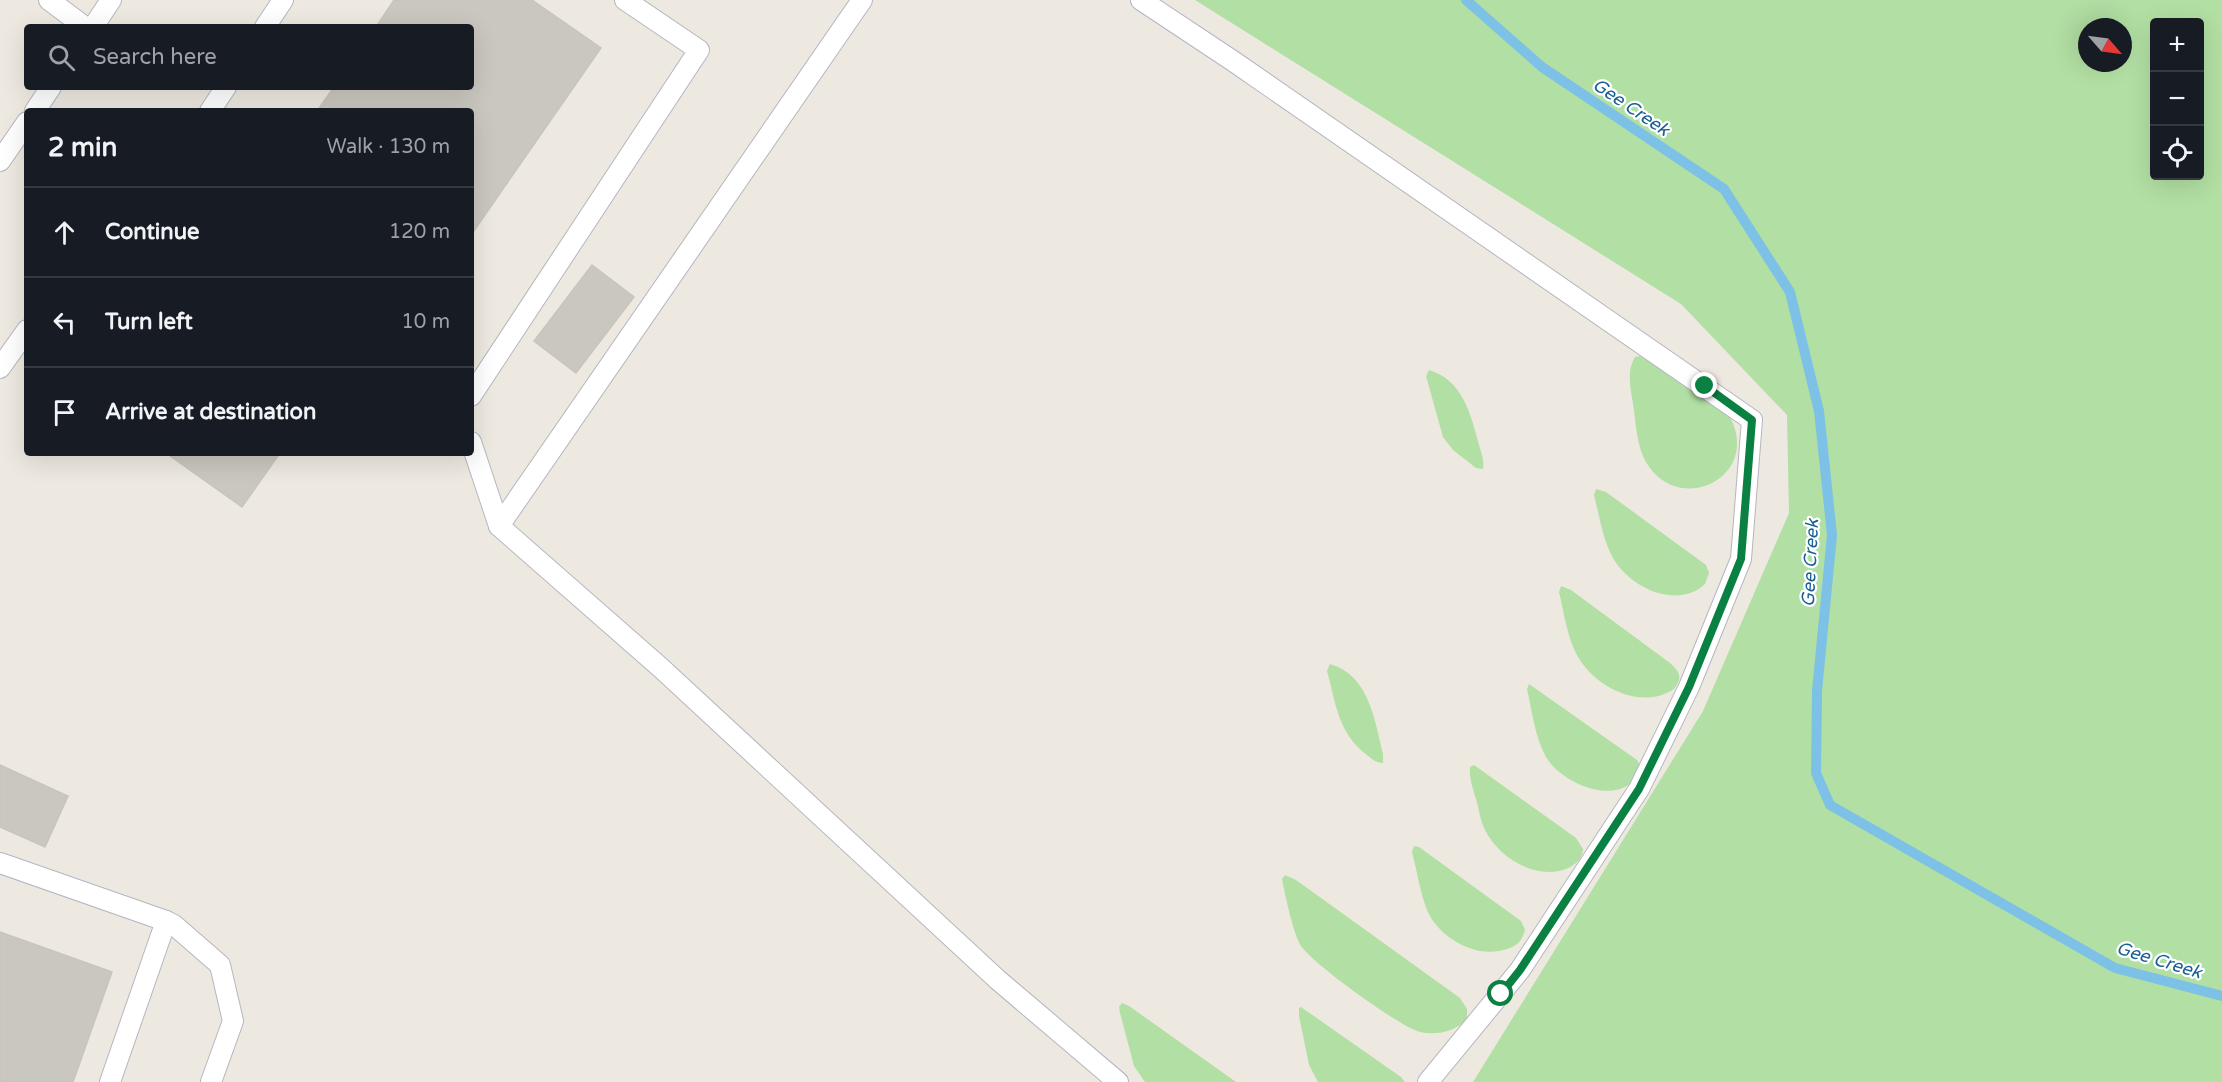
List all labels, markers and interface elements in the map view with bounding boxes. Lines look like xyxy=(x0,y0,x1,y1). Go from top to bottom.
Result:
north arrow xyxy=(2078,18,2132,72)
map controls xyxy=(2150,18,2204,180)
button: + xyxy=(2150,18,2204,72)
search box xyxy=(24,24,474,90)
icon: search xyxy=(45,41,78,74)
text: Search here xyxy=(93,44,217,70)
button: − xyxy=(2150,72,2204,126)
water label: Gee Creek xyxy=(1588,73,1675,141)
button: locate xyxy=(2150,126,2204,180)
text: 2 min xyxy=(48,132,117,163)
text: Walk · 130 m xyxy=(327,135,450,159)
icon: ahead xyxy=(48,216,81,249)
text: Continue xyxy=(105,219,200,245)
text: 120 m xyxy=(389,220,450,244)
icon: left xyxy=(48,306,81,339)
text: Turn left xyxy=(105,309,193,335)
text: 10 m xyxy=(401,310,450,334)
route end xyxy=(1691,372,1717,398)
icon: arrive xyxy=(48,396,81,429)
text: Arrive at destination xyxy=(105,399,316,425)
water label: Gee Creek xyxy=(1797,517,1823,607)
water label: Gee Creek xyxy=(2114,937,2205,984)
route start xyxy=(1487,980,1513,1006)

